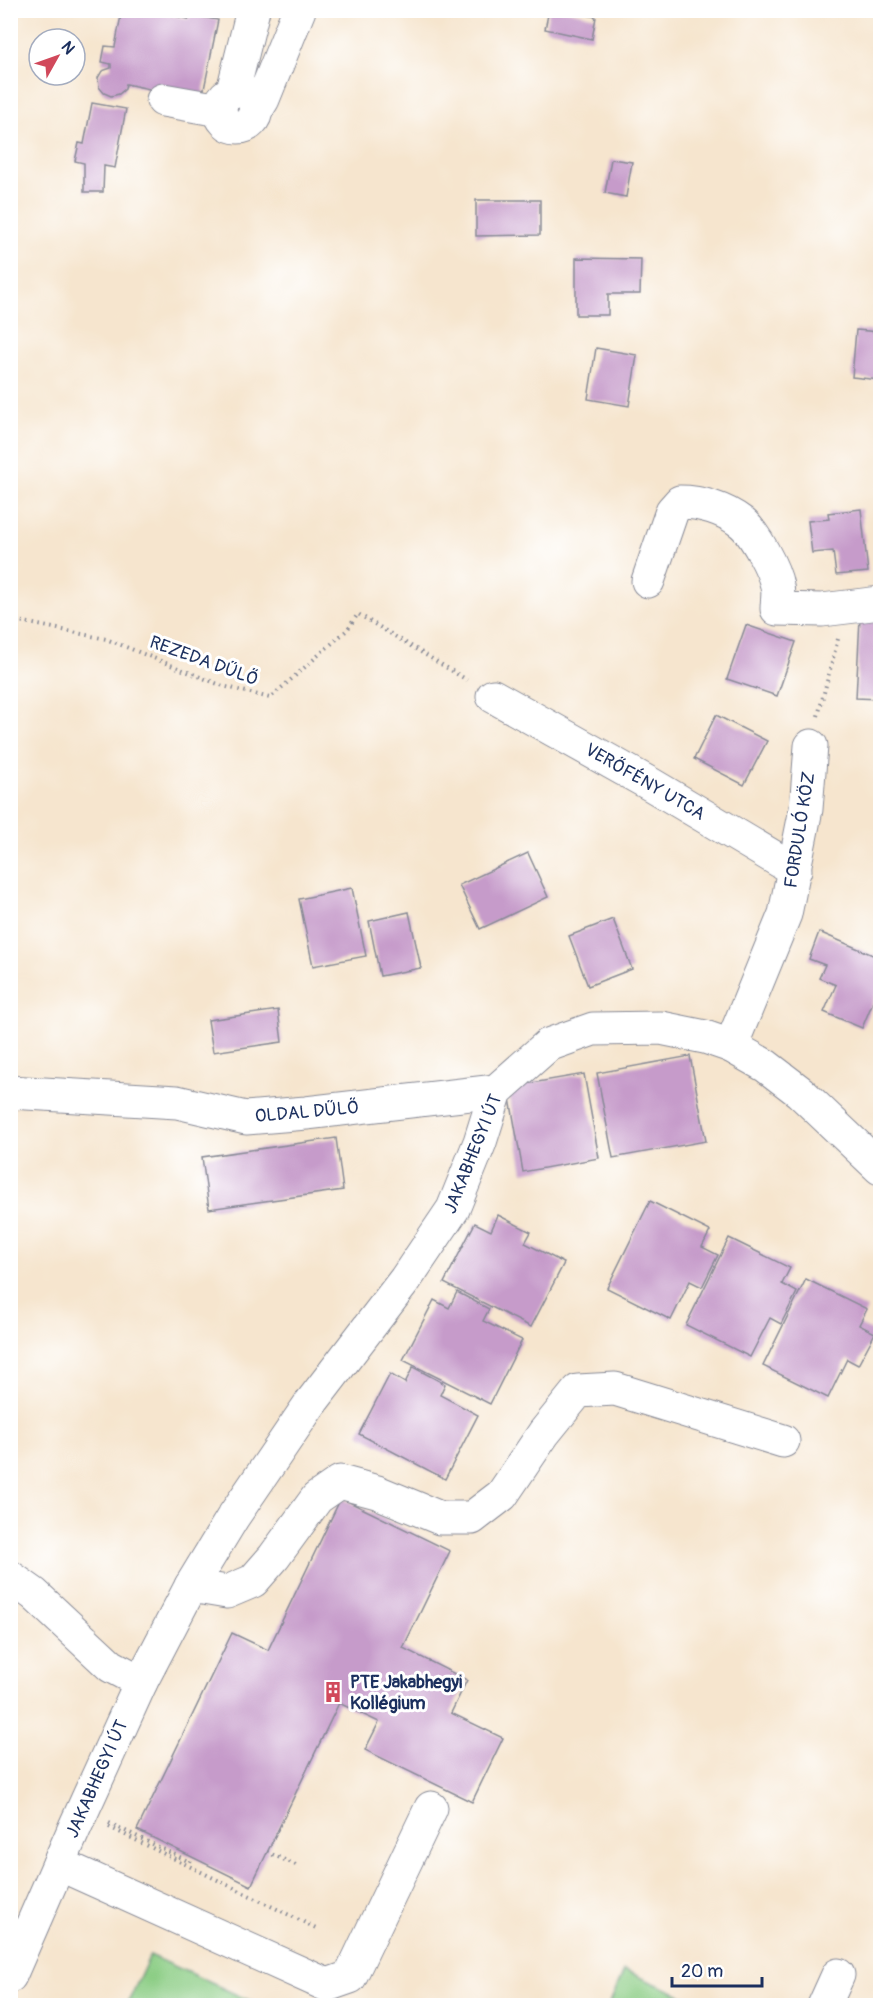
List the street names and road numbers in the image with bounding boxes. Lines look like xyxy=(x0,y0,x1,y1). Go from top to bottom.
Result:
street label: REZEDA DŰLŐ xyxy=(146,631,262,691)
street label: VERŐFÉNY UTCA xyxy=(581,738,709,826)
street label: FORDULÓ KÖZ xyxy=(778,770,821,890)
street label: JAKABHEGYI ÚT xyxy=(439,1091,507,1217)
street label: OLDAL DŰLŐ xyxy=(254,1096,360,1128)
street label: JAKABHEGYI ÚT xyxy=(61,1716,133,1842)

